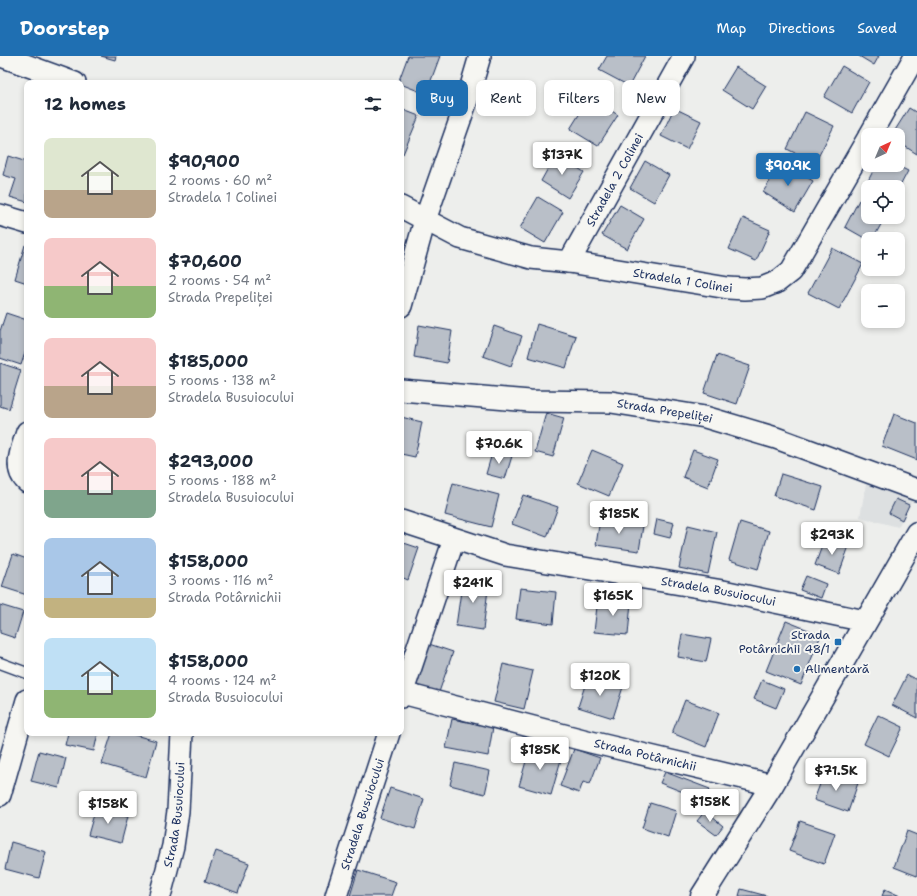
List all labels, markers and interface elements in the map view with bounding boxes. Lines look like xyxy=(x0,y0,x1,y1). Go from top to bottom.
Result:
text: Doorstep xyxy=(20,16,109,41)
text: Map xyxy=(717,19,747,37)
text: Directions xyxy=(769,19,835,37)
text: Saved xyxy=(857,19,897,37)
chip: Buy xyxy=(416,80,468,116)
chip: Rent xyxy=(476,80,536,116)
chip: Filters xyxy=(544,80,614,116)
chip: New xyxy=(622,80,680,116)
text: 12 homes xyxy=(44,93,126,115)
icon: filters xyxy=(362,93,384,115)
north arrow xyxy=(861,128,905,172)
map controls xyxy=(861,128,905,328)
street label: Stradela 2 Colinei xyxy=(582,131,647,229)
pin: $137K xyxy=(534,142,590,176)
text: $137K xyxy=(542,146,582,163)
text: $90,900 xyxy=(168,150,240,172)
pin: $90.9K xyxy=(755,153,821,187)
icon: home xyxy=(76,154,124,202)
text: $90.9K xyxy=(765,157,811,174)
text: 2 rooms · 60 m² xyxy=(168,172,272,189)
button: locate xyxy=(861,180,905,224)
text: Stradela 1 Colinei xyxy=(168,189,277,206)
button: + xyxy=(861,232,905,276)
text: $70,600 xyxy=(168,250,242,272)
icon: home xyxy=(76,254,124,302)
street label: Stradela 1 Colinei xyxy=(632,265,733,296)
text: 2 rooms · 54 m² xyxy=(168,272,271,289)
button: − xyxy=(861,284,905,328)
text: Strada Prepeliței xyxy=(168,289,273,306)
text: $185,000 xyxy=(168,350,248,372)
icon: home xyxy=(76,354,124,402)
text: 5 rooms · 138 m² xyxy=(168,372,276,389)
text: Stradela Busuiocului xyxy=(168,389,294,406)
street label: Strada Prepeliței xyxy=(616,395,715,427)
pin: $70.6K xyxy=(466,431,532,465)
text: $70.6K xyxy=(475,435,523,452)
text: $293,000 xyxy=(168,450,253,472)
icon: home xyxy=(76,454,124,502)
text: 5 rooms · 188 m² xyxy=(168,472,276,489)
text: Stradela Busuiocului xyxy=(168,489,294,506)
pin: $185K xyxy=(591,501,647,535)
text: $185K xyxy=(599,505,639,522)
pin: $293K xyxy=(804,522,860,556)
text: $293K xyxy=(810,526,854,543)
text: $158,000 xyxy=(168,550,249,572)
icon: home xyxy=(76,554,124,602)
pin: $241K xyxy=(445,570,501,604)
text: 3 rooms · 116 m² xyxy=(168,572,274,589)
street label: Stradela Busuiocului xyxy=(660,573,777,610)
text: $241K xyxy=(453,574,493,591)
pin: $165K xyxy=(585,583,641,617)
text: $165K xyxy=(593,587,633,604)
text: Strada Potârnichii xyxy=(168,589,281,606)
place label: Strada Potârnichii 48/1 xyxy=(739,627,831,657)
marker: Strada Potârnichii 48/1 xyxy=(833,637,843,647)
text: $158,000 xyxy=(168,650,249,672)
icon: home xyxy=(76,654,124,702)
place label: Alimentară xyxy=(805,661,870,677)
pin: $120K xyxy=(572,663,628,697)
marker: Alimentară xyxy=(792,664,802,674)
text: $120K xyxy=(580,667,620,684)
text: 4 rooms · 124 m² xyxy=(168,672,277,689)
text: Strada Busuiocului xyxy=(168,689,283,706)
street label: Strada Potârnichii xyxy=(592,735,698,775)
pin: $185K xyxy=(512,737,568,771)
text: $185K xyxy=(520,741,560,758)
street label: Stradela Busuiocului xyxy=(337,756,388,872)
pin: $71.5K xyxy=(803,758,869,792)
street label: Strada Busuiocului xyxy=(160,761,189,869)
text: $71.5K xyxy=(814,762,858,779)
pin: $158K xyxy=(682,789,738,823)
pin: $158K xyxy=(80,791,136,825)
text: $158K xyxy=(690,793,730,810)
text: $158K xyxy=(88,795,128,812)

